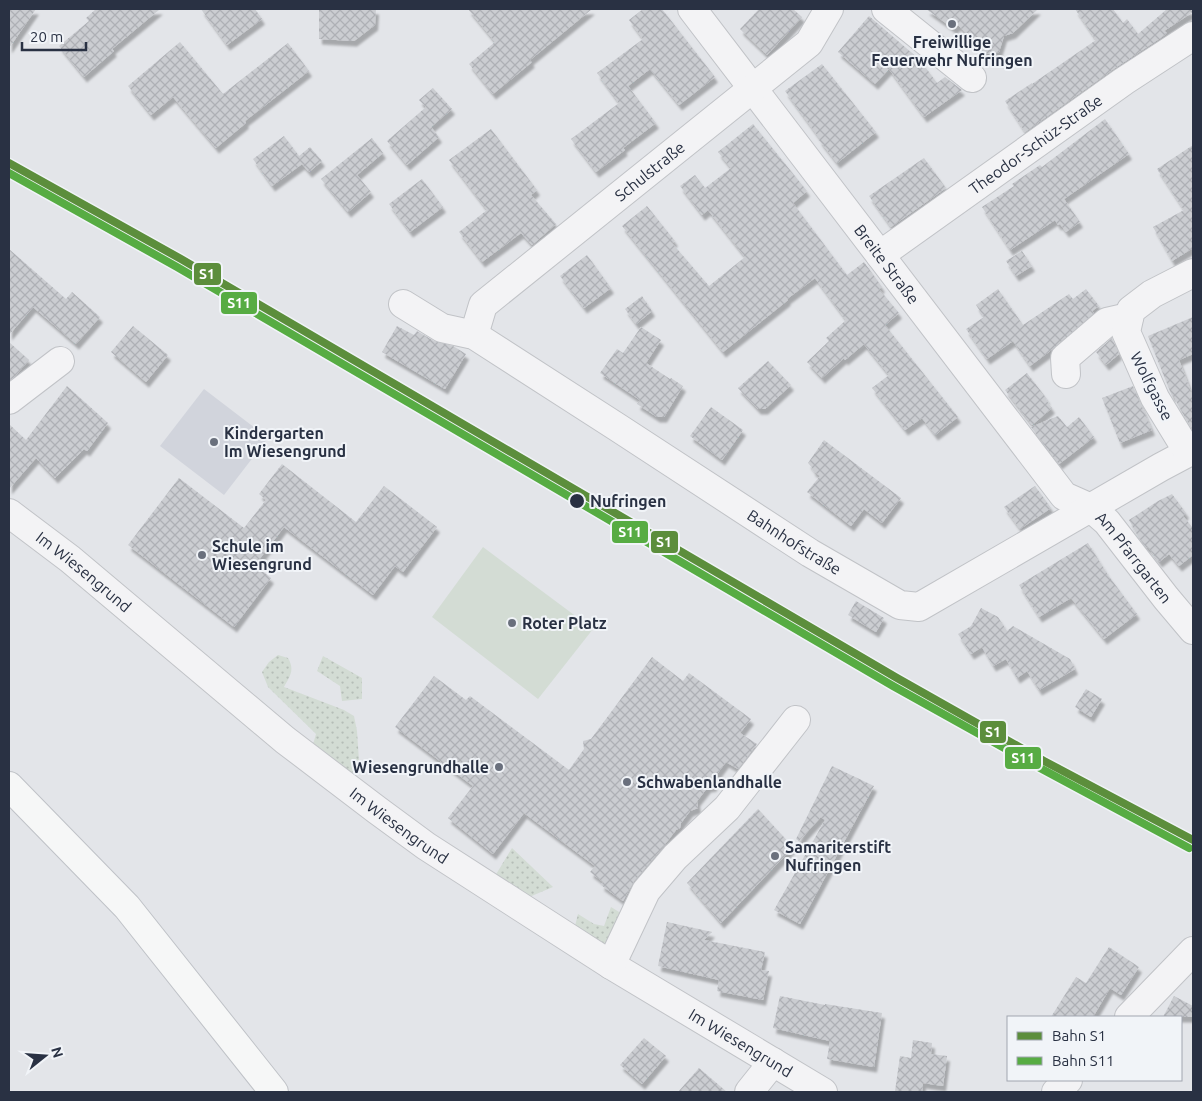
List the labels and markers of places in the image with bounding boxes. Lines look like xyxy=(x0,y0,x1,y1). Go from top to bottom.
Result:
marker: Freiwillige Feuerwehr Nufringen xyxy=(946,18,958,30)
place label: Freiwillige Feuerwehr Nufringen xyxy=(871,33,1033,69)
place label: Kindergarten Im Wiesengrund xyxy=(224,424,346,460)
marker: Kindergarten Im Wiesengrund xyxy=(208,436,220,448)
marker: Nufringen xyxy=(568,492,586,510)
place label: Nufringen xyxy=(590,492,666,510)
place label: Schule im Wiesengrund xyxy=(212,537,312,573)
marker: Schule im Wiesengrund xyxy=(196,549,208,561)
place label: Roter Platz xyxy=(522,614,607,632)
marker: Roter Platz xyxy=(506,617,518,629)
place label: Wiesengrundhalle xyxy=(352,758,489,776)
marker: Wiesengrundhalle xyxy=(493,761,505,773)
place label: Schwabenlandhalle xyxy=(637,773,782,791)
marker: Schwabenlandhalle xyxy=(621,776,633,788)
place label: Samariterstift Nufringen xyxy=(785,838,891,874)
marker: Samariterstift Nufringen xyxy=(769,850,781,862)

